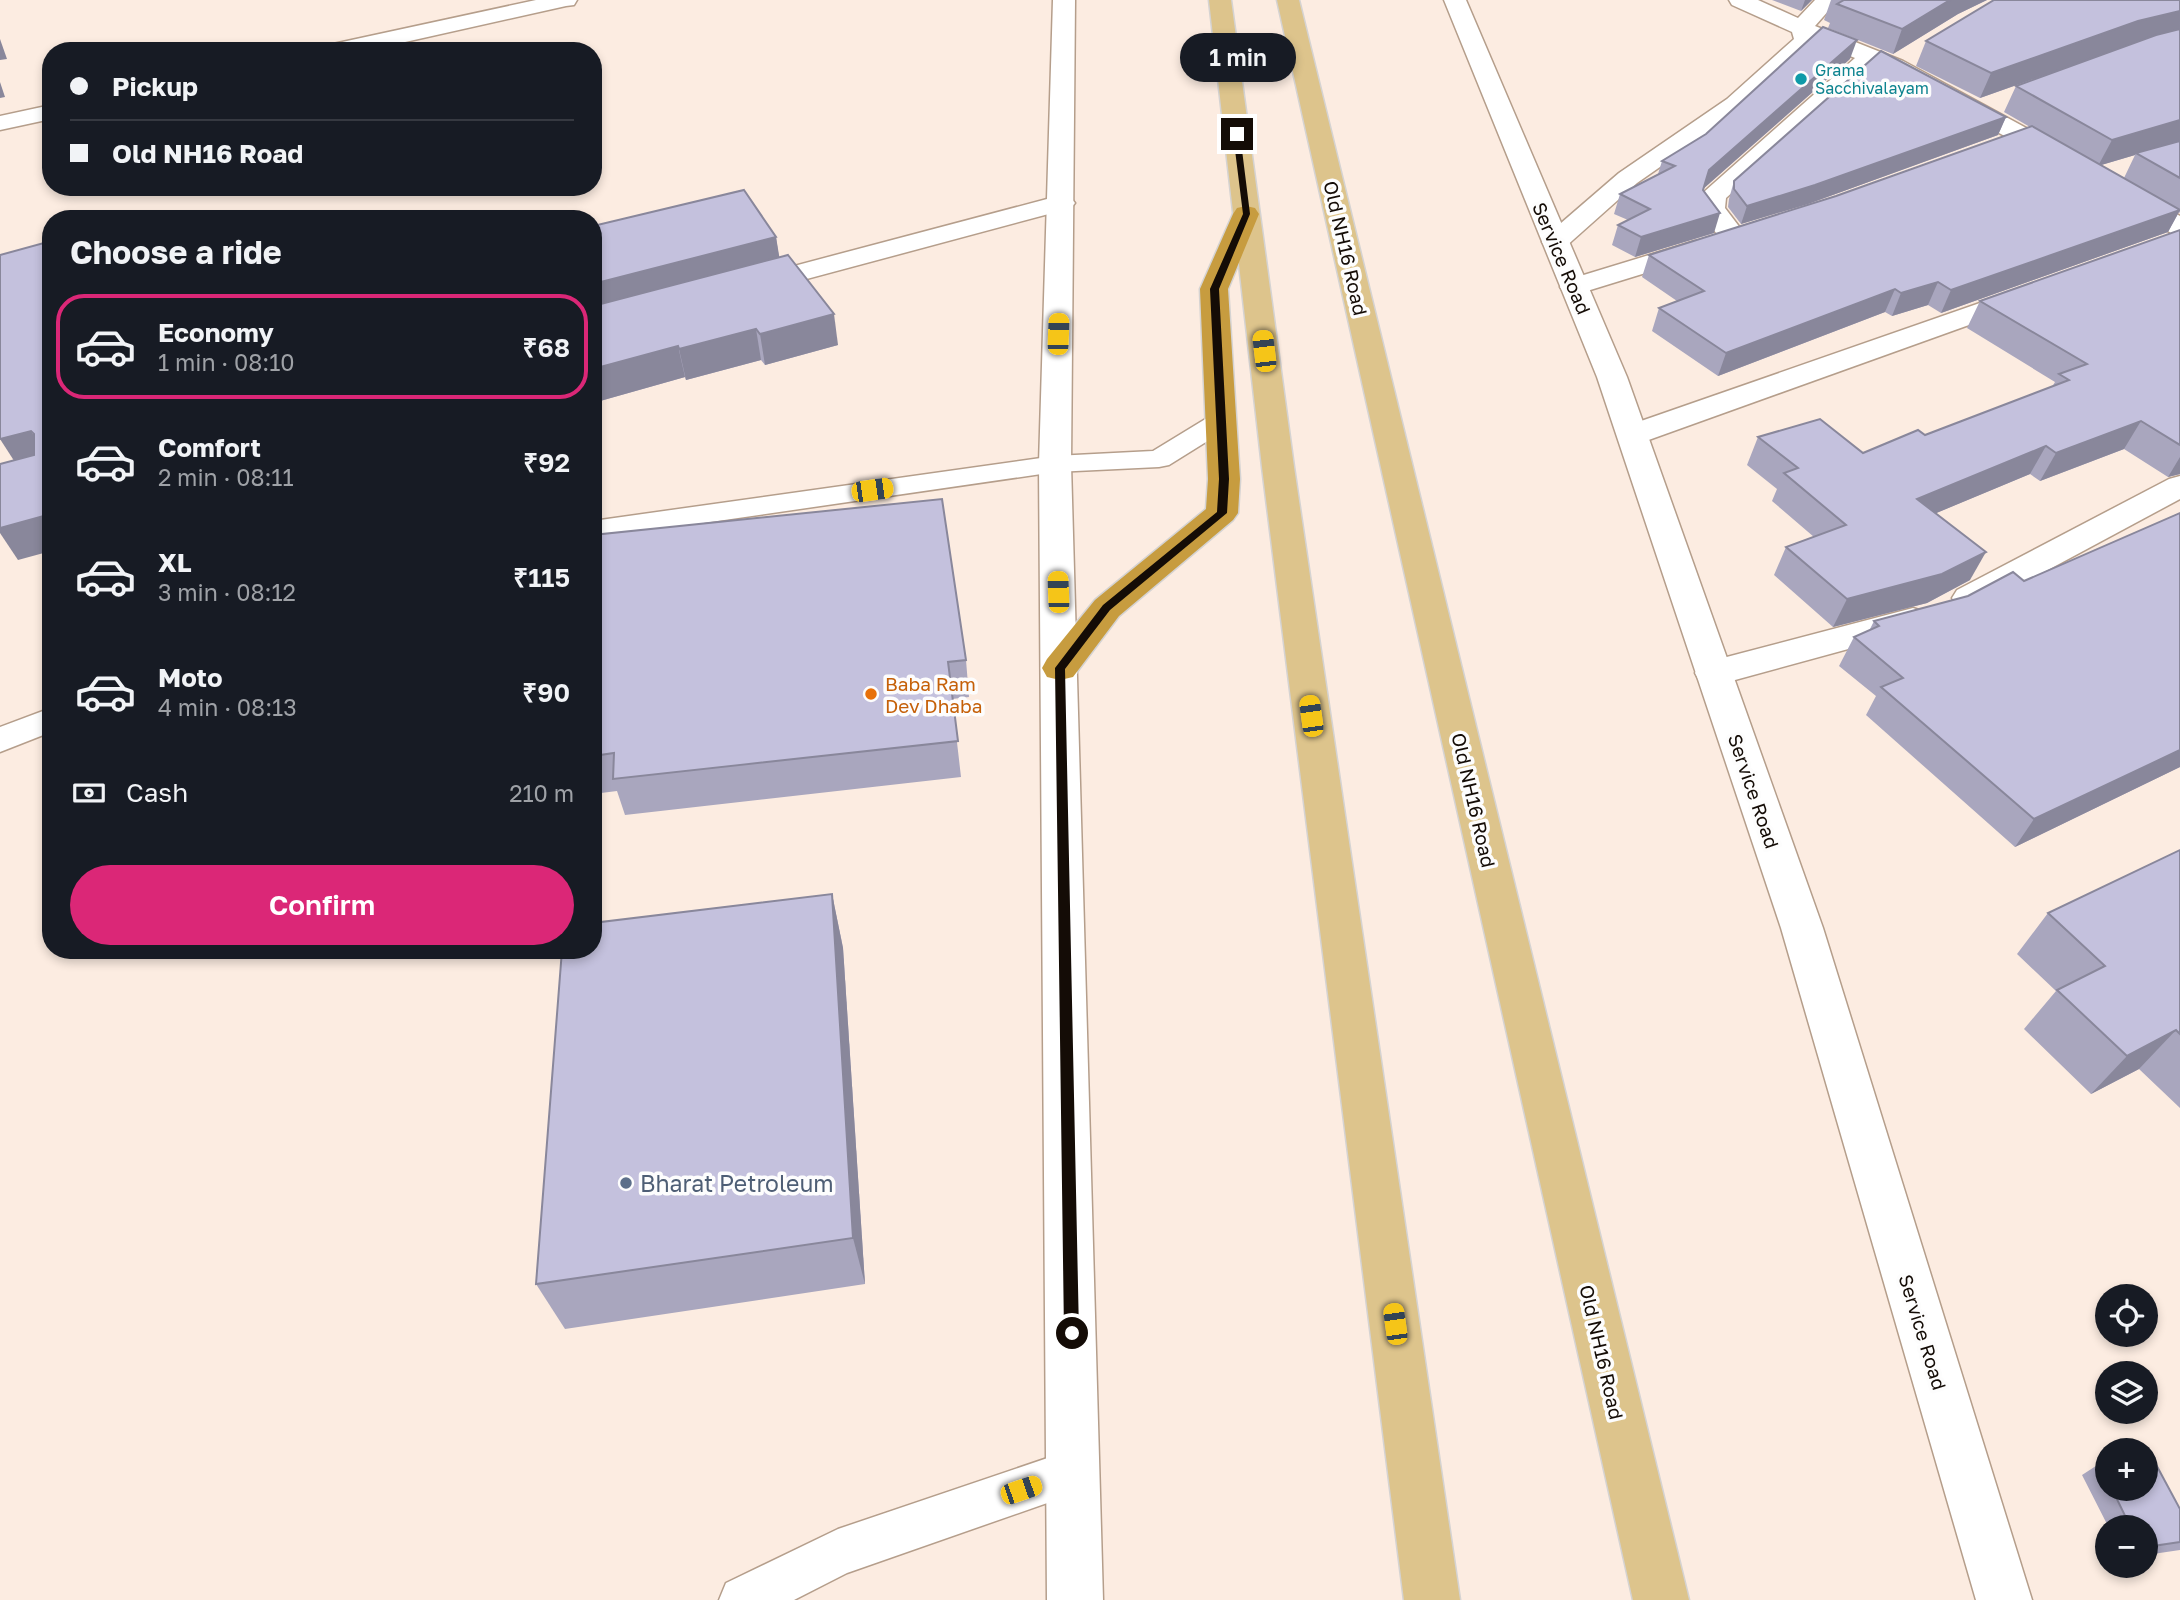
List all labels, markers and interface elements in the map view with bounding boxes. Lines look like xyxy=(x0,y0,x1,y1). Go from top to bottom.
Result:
callout: 1 min xyxy=(1179,32,1295,82)
text: 1 min xyxy=(1209,43,1267,71)
place label: Grama Sacchivalayam xyxy=(1815,60,1929,98)
text: Pickup xyxy=(112,71,198,102)
marker: Grama Sacchivalayam xyxy=(1793,71,1809,87)
route end xyxy=(1221,118,1253,150)
text: Old NH16 Road xyxy=(112,138,303,169)
street label: Old NH16 Road xyxy=(1319,179,1373,317)
street label: Service Road xyxy=(1528,198,1596,318)
text: Choose a ride xyxy=(70,233,282,271)
car xyxy=(1047,313,1070,355)
icon: car xyxy=(74,315,137,378)
text: Economy xyxy=(158,317,274,348)
car xyxy=(1252,329,1277,373)
text: ₹68 xyxy=(523,332,570,363)
text: 1 min · 08:10 xyxy=(158,348,295,376)
icon: car xyxy=(74,430,137,493)
text: Comfort xyxy=(158,432,261,463)
text: ₹92 xyxy=(523,447,570,478)
text: 2 min · 08:11 xyxy=(158,463,294,491)
car xyxy=(850,477,895,503)
icon: car xyxy=(74,545,137,608)
text: XL xyxy=(158,547,192,578)
text: ₹115 xyxy=(513,562,570,593)
car xyxy=(1047,571,1070,613)
text: 3 min · 08:12 xyxy=(158,578,296,606)
icon: car xyxy=(74,660,137,723)
text: Moto xyxy=(158,662,223,693)
place label: Baba Ram Dev Dhaba xyxy=(885,672,982,717)
text: ₹90 xyxy=(522,677,570,708)
marker: Baba Ram Dev Dhaba xyxy=(863,686,879,702)
text: 4 min · 08:13 xyxy=(158,693,297,721)
car xyxy=(1298,694,1325,738)
street label: Old NH16 Road xyxy=(1447,731,1501,869)
street label: Service Road xyxy=(1724,731,1784,851)
icon: cash xyxy=(70,774,108,812)
text: Cash xyxy=(126,777,188,808)
text: 210 m xyxy=(509,779,574,807)
button: Confirm xyxy=(70,865,574,945)
place label: Bharat Petroleum xyxy=(640,1169,834,1197)
marker: Bharat Petroleum xyxy=(618,1175,634,1191)
street label: Service Road xyxy=(1895,1271,1951,1393)
street label: Old NH16 Road xyxy=(1575,1283,1629,1421)
map controls xyxy=(2095,1284,2158,1578)
button: locate xyxy=(2095,1284,2158,1347)
car xyxy=(1382,1302,1409,1346)
route start xyxy=(1056,1317,1088,1349)
button: layers xyxy=(2095,1361,2158,1424)
button: + xyxy=(2095,1438,2158,1501)
car xyxy=(998,1473,1045,1507)
button: − xyxy=(2095,1515,2158,1578)

